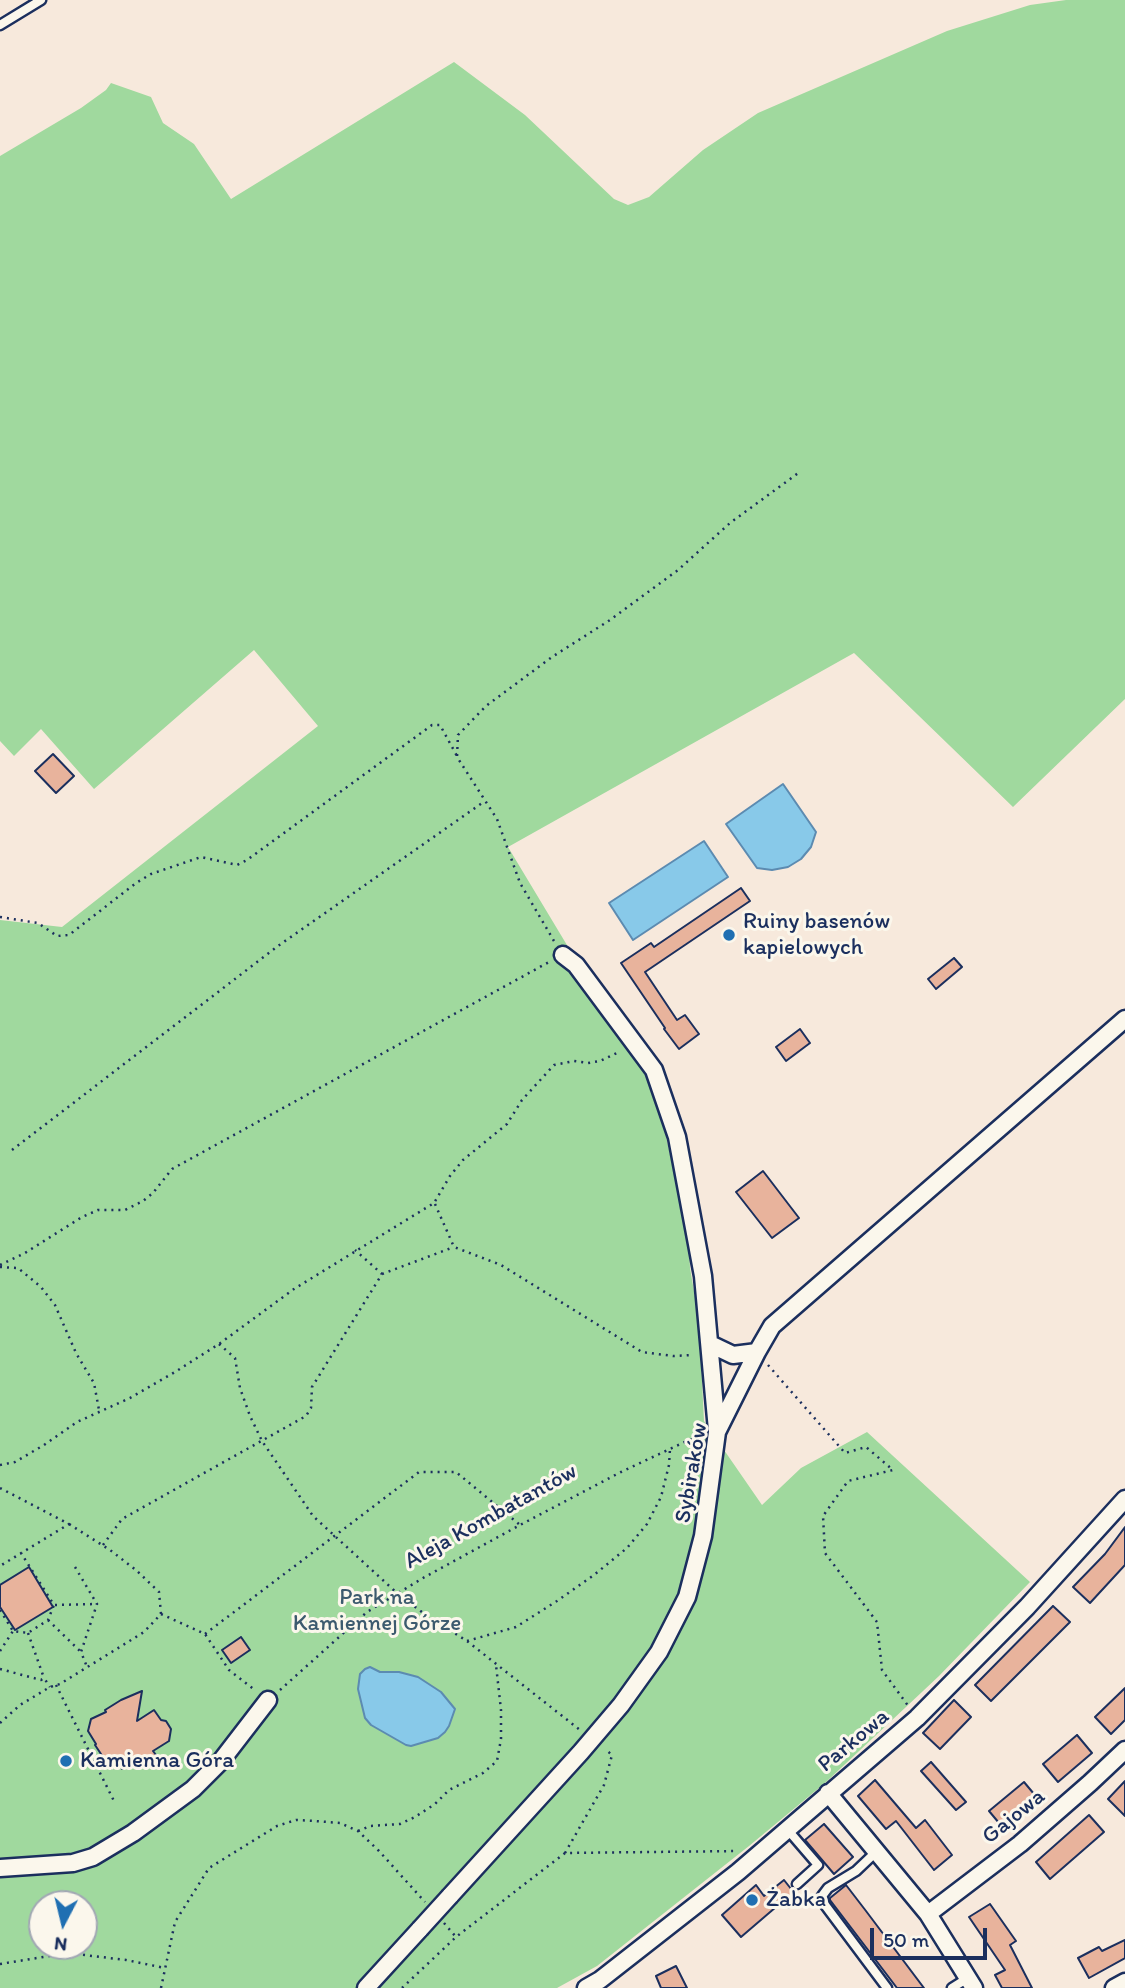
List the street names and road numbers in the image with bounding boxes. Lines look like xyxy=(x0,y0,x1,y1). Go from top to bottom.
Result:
street label: Sybiraków xyxy=(670,1421,714,1525)
street label: Aleja Kombatantów xyxy=(400,1458,582,1576)
street label: Parkowa xyxy=(813,1703,895,1779)
street label: Gajowa xyxy=(977,1783,1051,1851)

